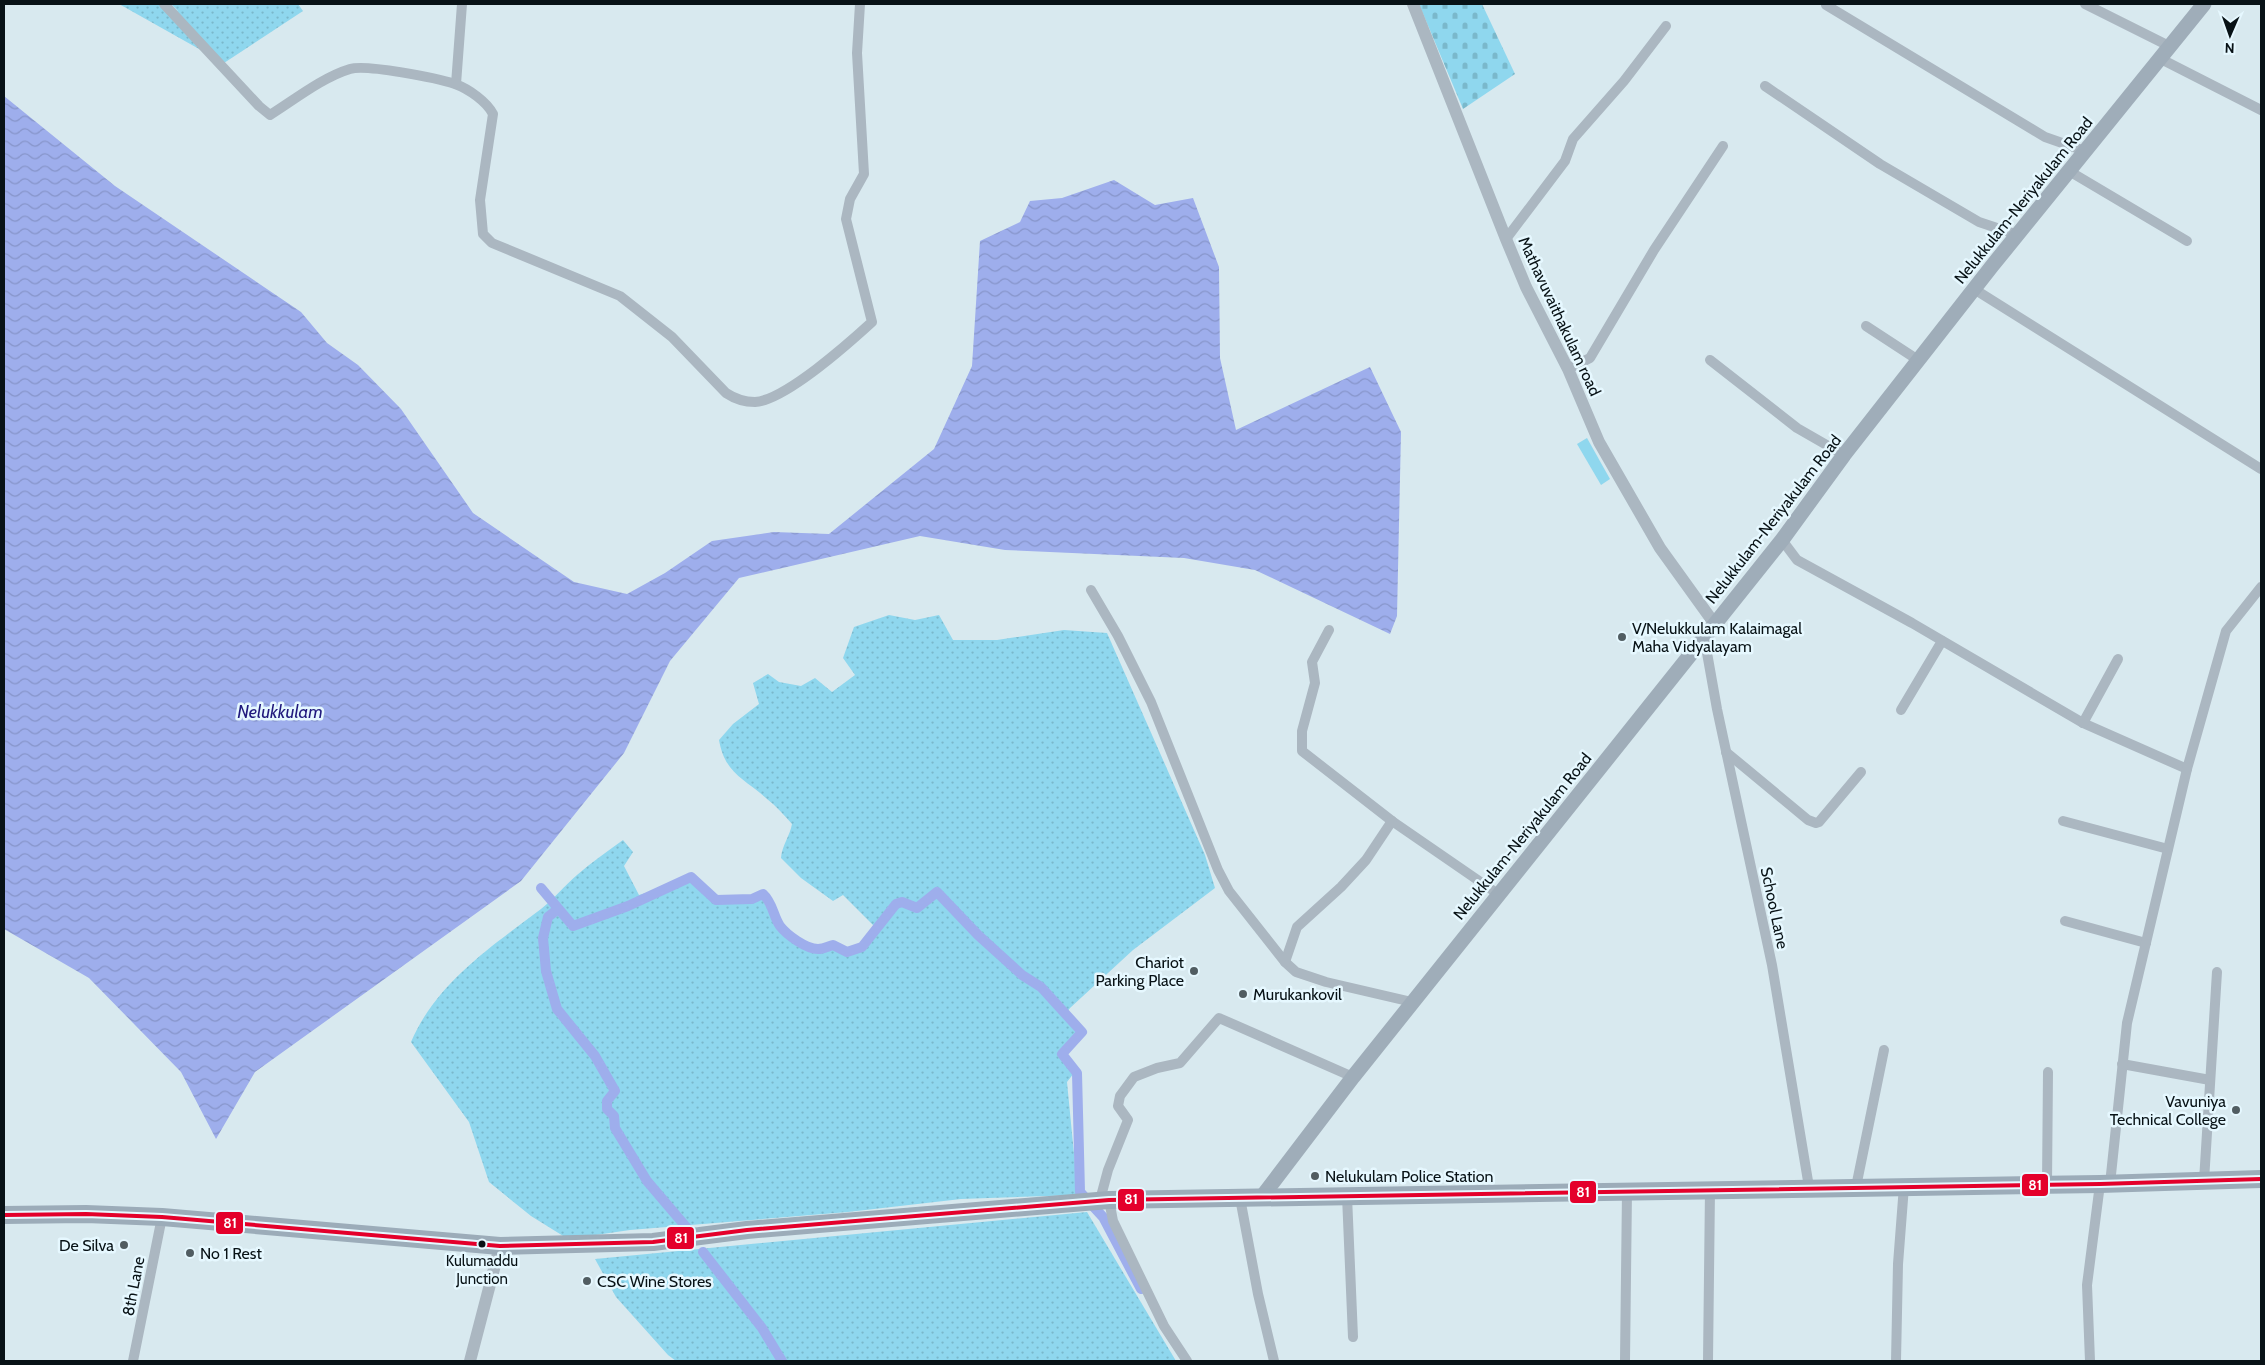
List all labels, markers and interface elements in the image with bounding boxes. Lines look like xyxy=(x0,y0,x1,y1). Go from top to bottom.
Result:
north arrow xyxy=(2205,10,2255,60)
text: N xyxy=(2224,39,2235,57)
street label: Nelukkulam-Neriyakulam Road xyxy=(1950,113,2097,288)
street label: Mathavuvaithakulam road xyxy=(1514,234,1605,399)
street label: Nelukkulam-Neriyakulam Road xyxy=(1702,431,1845,608)
place label: V/Nelukkulam Kalaimagal Maha Vidyalayam xyxy=(1632,619,1802,656)
marker: V/Nelukkulam Kalaimagal Maha Vidyalayam xyxy=(1616,631,1628,643)
water label: Nelukkulam xyxy=(237,701,323,723)
street label: Nelukkulam-Neriyakulam Road xyxy=(1449,749,1596,924)
street label: School Lane xyxy=(1757,865,1792,951)
place label: Chariot Parking Place xyxy=(1095,953,1185,990)
marker: Chariot Parking Place xyxy=(1188,965,1200,977)
place label: Murukankovil xyxy=(1253,985,1342,1004)
marker: Murukankovil xyxy=(1237,988,1249,1000)
place label: Vavuniya Technical College xyxy=(2110,1092,2226,1129)
marker: Vavuniya Technical College xyxy=(2230,1104,2242,1116)
place label: Nelukulam Police Station xyxy=(1325,1167,1493,1186)
marker: Nelukulam Police Station xyxy=(1309,1170,1321,1182)
line badge: 81 xyxy=(2021,1173,2049,1197)
text: 81 xyxy=(2028,1176,2042,1194)
line badge: 81 xyxy=(1569,1180,1597,1204)
text: 81 xyxy=(1576,1183,1590,1201)
line badge: 81 xyxy=(1117,1188,1145,1212)
text: 81 xyxy=(1124,1190,1138,1208)
line badge: 81 xyxy=(215,1211,244,1235)
text: 81 xyxy=(223,1214,237,1232)
line badge: 81 xyxy=(666,1226,695,1250)
text: 81 xyxy=(674,1229,688,1247)
place label: De Silva xyxy=(59,1236,114,1255)
marker: De Silva xyxy=(118,1239,130,1251)
marker: Kulumaddu Junction xyxy=(477,1239,487,1249)
place label: No 1 Rest xyxy=(200,1244,262,1263)
marker: No 1 Rest xyxy=(184,1247,196,1259)
place label: Kulumaddu Junction xyxy=(446,1252,518,1288)
street label: 8th Lane xyxy=(118,1255,149,1317)
place label: CSC Wine Stores xyxy=(597,1272,712,1291)
marker: CSC Wine Stores xyxy=(581,1275,593,1287)

